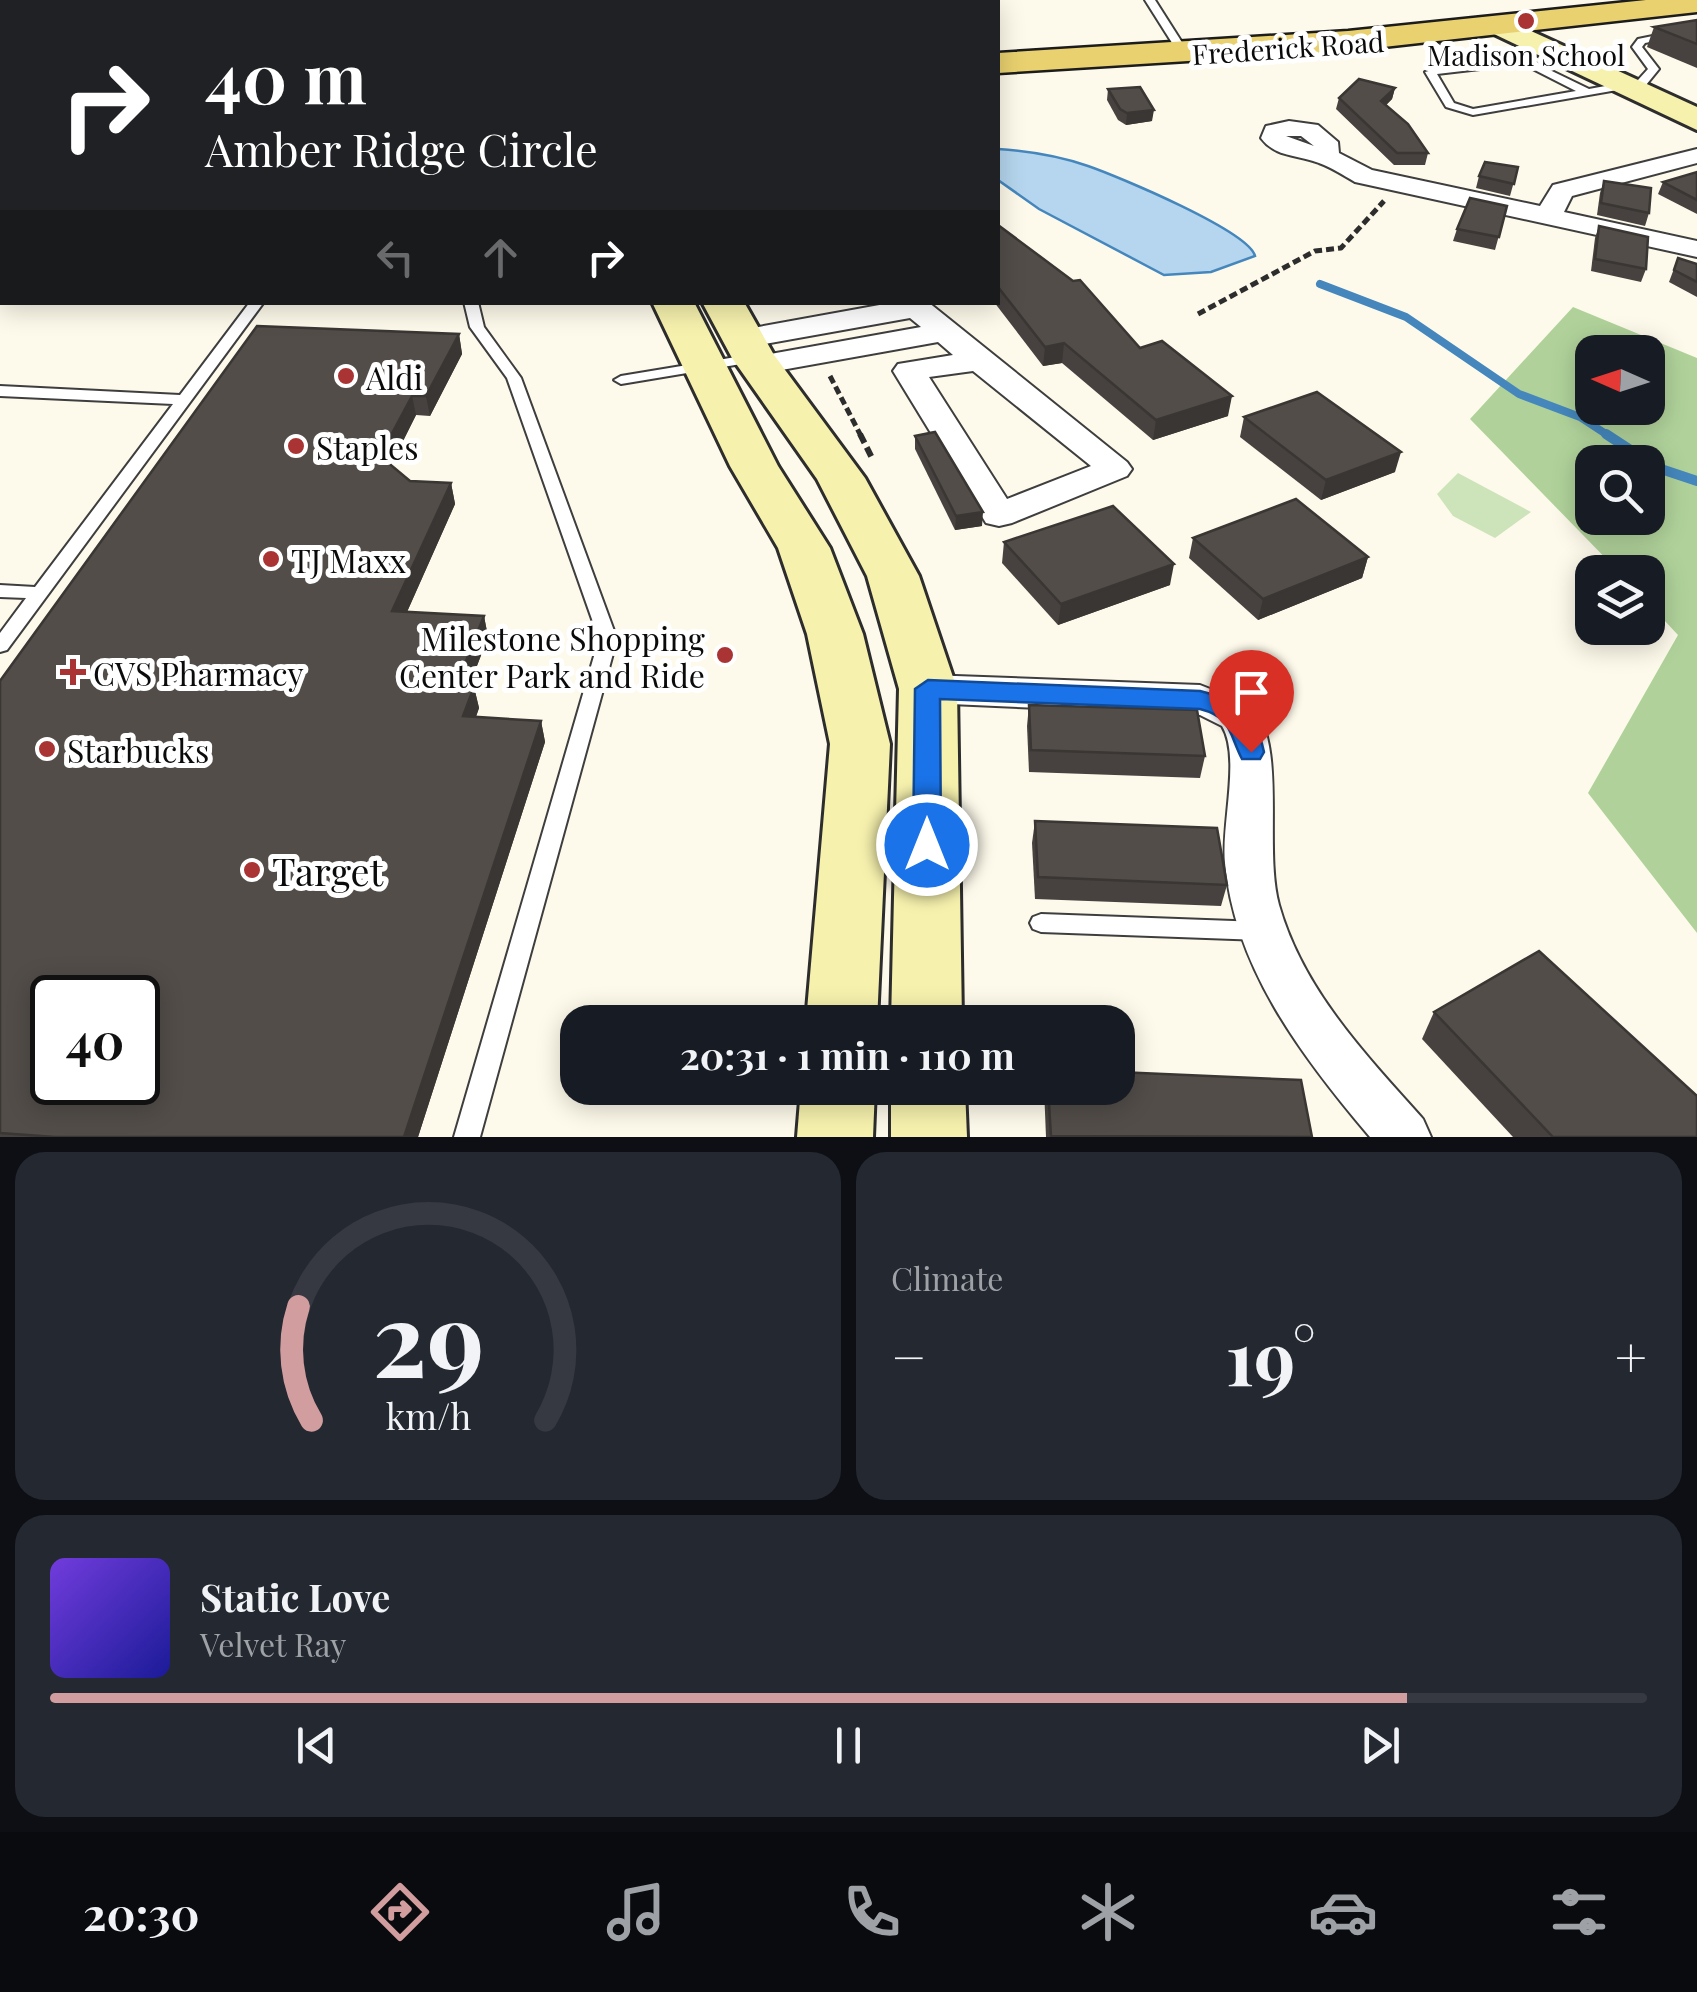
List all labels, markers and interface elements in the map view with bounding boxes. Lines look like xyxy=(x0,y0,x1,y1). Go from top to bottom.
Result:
marker: Madison School xyxy=(1515,10,1537,32)
street label: Frederick Road xyxy=(1191,22,1385,72)
text: 40 m xyxy=(205,28,367,122)
place label: Madison School xyxy=(1427,36,1625,73)
icon: right xyxy=(40,40,170,170)
text: Amber Ridge Circle xyxy=(205,118,598,178)
icon: left xyxy=(368,230,423,285)
icon: ahead xyxy=(473,230,528,285)
icon: right xyxy=(578,230,633,285)
north arrow xyxy=(1575,335,1665,425)
map controls xyxy=(1575,335,1665,645)
place label: Aldi xyxy=(365,355,423,398)
marker: Aldi xyxy=(335,365,357,387)
place label: Staples xyxy=(316,425,418,468)
marker: Staples xyxy=(285,435,307,457)
button: search xyxy=(1575,445,1665,535)
place label: TJ Maxx xyxy=(291,538,407,581)
marker: TJ Maxx xyxy=(260,548,282,570)
button: layers xyxy=(1575,555,1665,645)
place label: Milestone Shopping Center Park and Ride xyxy=(399,616,705,696)
marker: Milestone Shopping Center Park and Ride xyxy=(714,644,736,666)
pin xyxy=(1209,650,1294,753)
place label: CVS Pharmacy xyxy=(93,651,304,694)
marker: CVS Pharmacy xyxy=(62,661,84,683)
icon: arrive xyxy=(1224,665,1279,720)
place label: Starbucks xyxy=(67,728,209,771)
marker: Starbucks xyxy=(36,738,58,760)
position arrow xyxy=(875,793,979,897)
place label: Target xyxy=(272,845,384,896)
marker: Target xyxy=(241,859,263,881)
speed limit sign: 40 xyxy=(30,975,160,1105)
text: 20:31 · 1 min · 110 m xyxy=(680,1029,1015,1080)
text: Climate xyxy=(891,1256,1003,1299)
text: 29 xyxy=(372,1265,484,1404)
text: 19° xyxy=(1225,1305,1316,1405)
text: − xyxy=(891,1318,927,1392)
text: + xyxy=(1615,1318,1647,1392)
text: km/h xyxy=(385,1391,471,1439)
text: Static Love xyxy=(200,1571,390,1622)
text: Velvet Ray xyxy=(200,1622,347,1665)
icon: previous xyxy=(289,1718,344,1773)
icon: pause xyxy=(821,1718,876,1773)
icon: next xyxy=(1353,1718,1408,1773)
icon: directions xyxy=(365,1877,435,1947)
icon: music xyxy=(601,1877,671,1947)
icon: phone xyxy=(837,1877,907,1947)
icon: climate xyxy=(1073,1877,1143,1947)
icon: car xyxy=(1308,1877,1378,1947)
icon: filters xyxy=(1544,1877,1614,1947)
text: 20:30 xyxy=(83,1882,199,1942)

